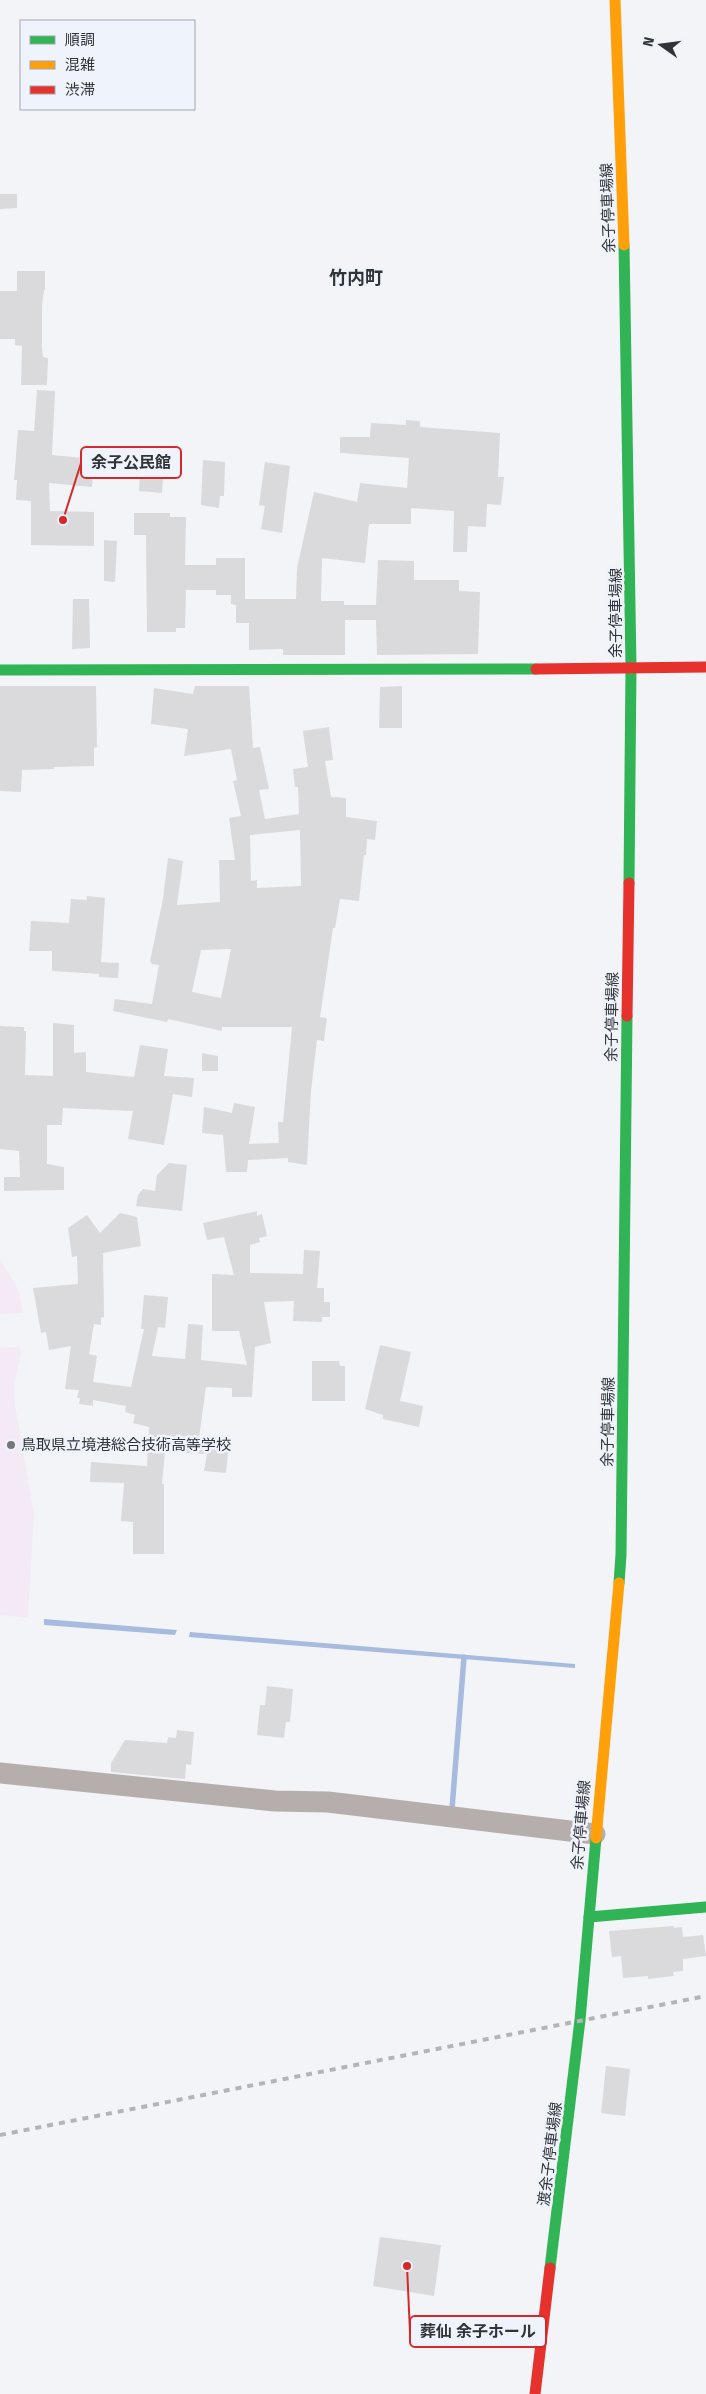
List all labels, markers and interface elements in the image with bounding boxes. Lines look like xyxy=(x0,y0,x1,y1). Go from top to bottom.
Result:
legend xyxy=(20,20,195,110)
north arrow xyxy=(636,20,686,70)
text: 順調 xyxy=(65,31,95,49)
text: N xyxy=(639,35,658,49)
text: 混雑 xyxy=(65,56,95,74)
text: 渋滞 xyxy=(65,81,95,99)
street label: 余子停車場線 xyxy=(597,163,619,253)
district label: 竹内町 xyxy=(329,267,383,289)
callout: 余子公民館 xyxy=(81,447,181,478)
text: 余子公民館 xyxy=(91,453,171,472)
street label: 余子停車場線 xyxy=(607,568,625,658)
street label: 余子停車場線 xyxy=(602,972,622,1062)
street label: 余子停車場線 xyxy=(598,1377,618,1467)
place label: 鳥取県立境港総合技術高等学校 xyxy=(21,1436,231,1454)
marker: 鳥取県立境港総合技術高等学校 xyxy=(5,1439,17,1451)
street label: 余子停車場線 xyxy=(568,1779,594,1871)
street label: 渡余子停車場線 xyxy=(535,2101,565,2207)
callout: 葬仙 余子ホール xyxy=(410,2316,546,2347)
text: 葬仙 余子ホール xyxy=(420,2322,536,2341)

